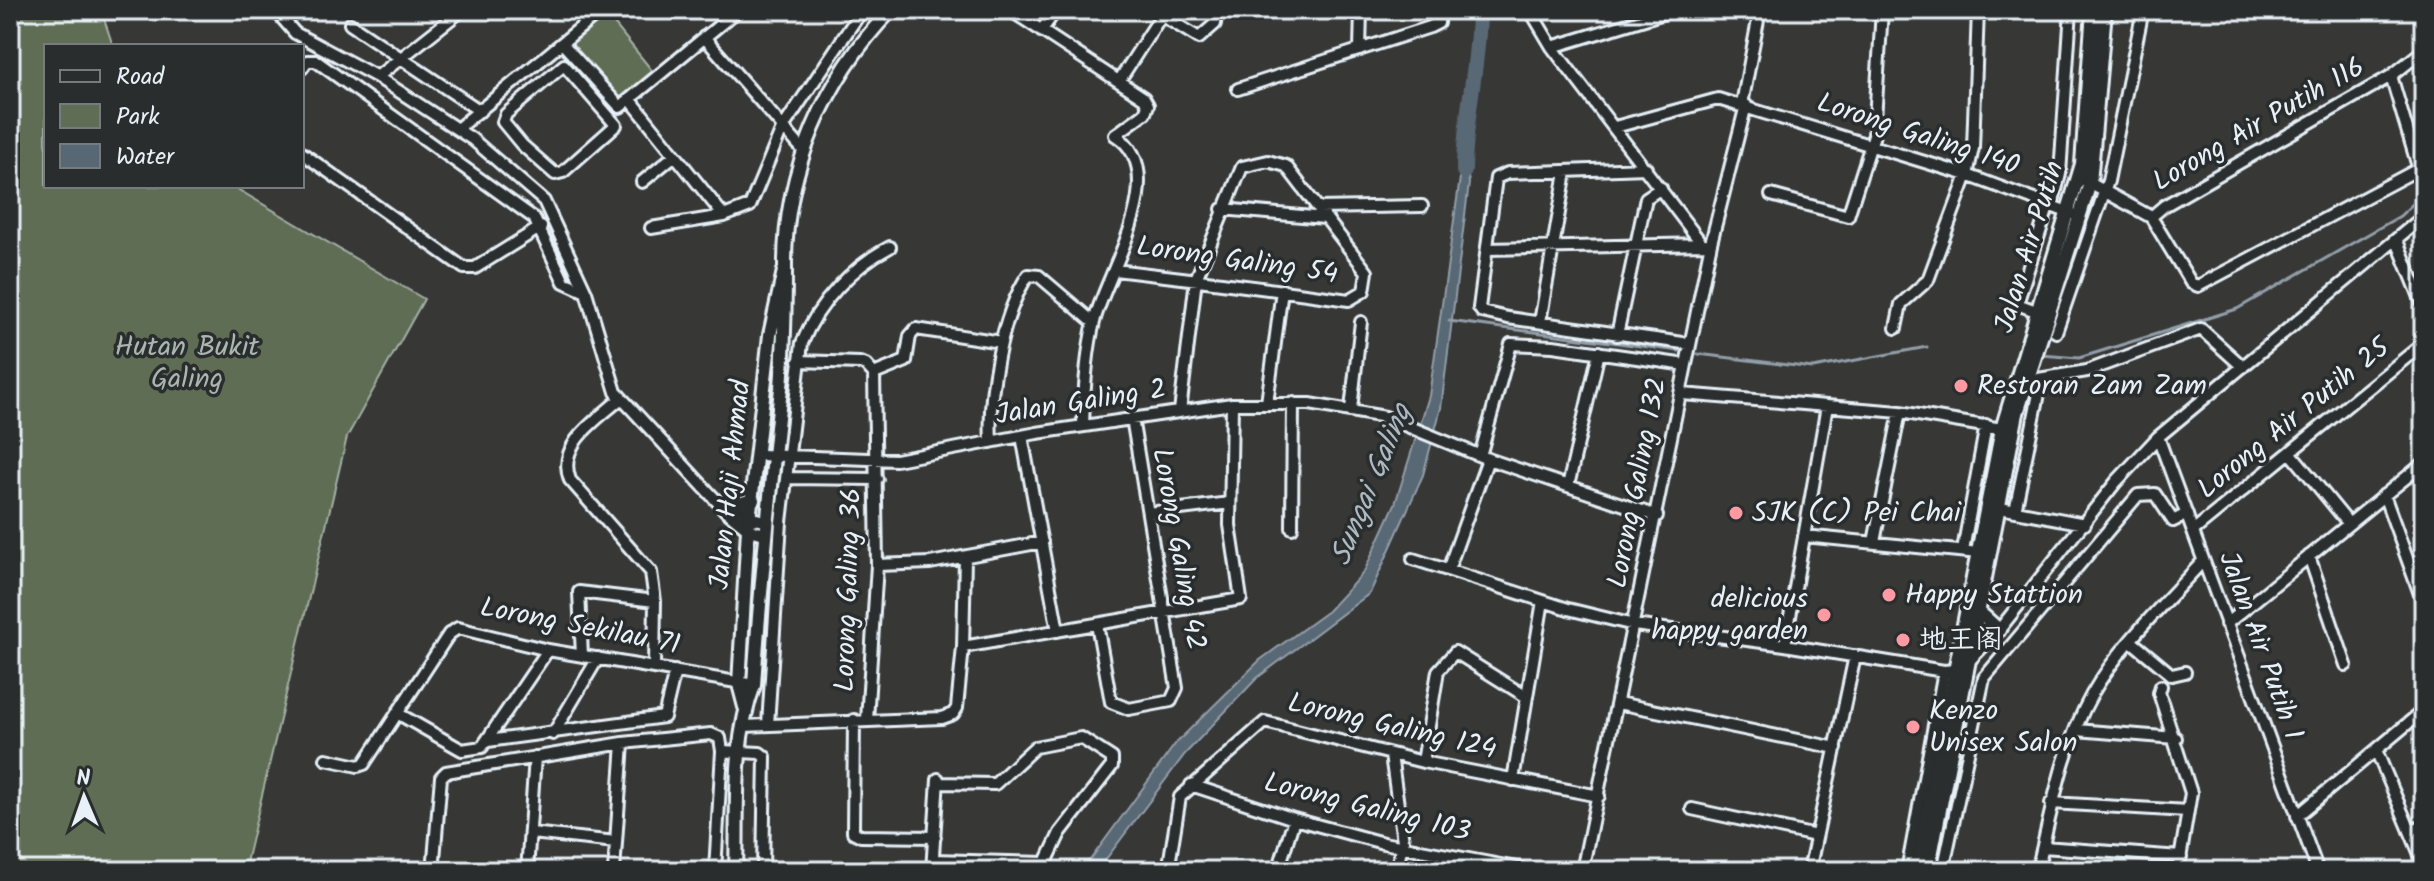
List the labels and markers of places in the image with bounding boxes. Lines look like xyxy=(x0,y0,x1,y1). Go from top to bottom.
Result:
place label: Restoran Zam Zam xyxy=(1977,364,2207,409)
marker: Restoran Zam Zam xyxy=(1952,377,1970,395)
place label: SJK (C) Pei Chai xyxy=(1752,491,1962,536)
marker: SJK (C) Pei Chai xyxy=(1727,504,1745,522)
place label: Happy Stattion xyxy=(1905,573,2083,618)
place label: delicious happy garden xyxy=(1652,577,1808,654)
marker: Happy Stattion xyxy=(1880,586,1898,604)
marker: delicious happy garden xyxy=(1815,606,1833,624)
place label: 地王阁 xyxy=(1919,618,2003,663)
marker: 地王阁 xyxy=(1894,631,1912,649)
place label: Kenzo Unisex Salon xyxy=(1929,689,2078,766)
marker: Kenzo Unisex Salon xyxy=(1904,718,1922,736)

